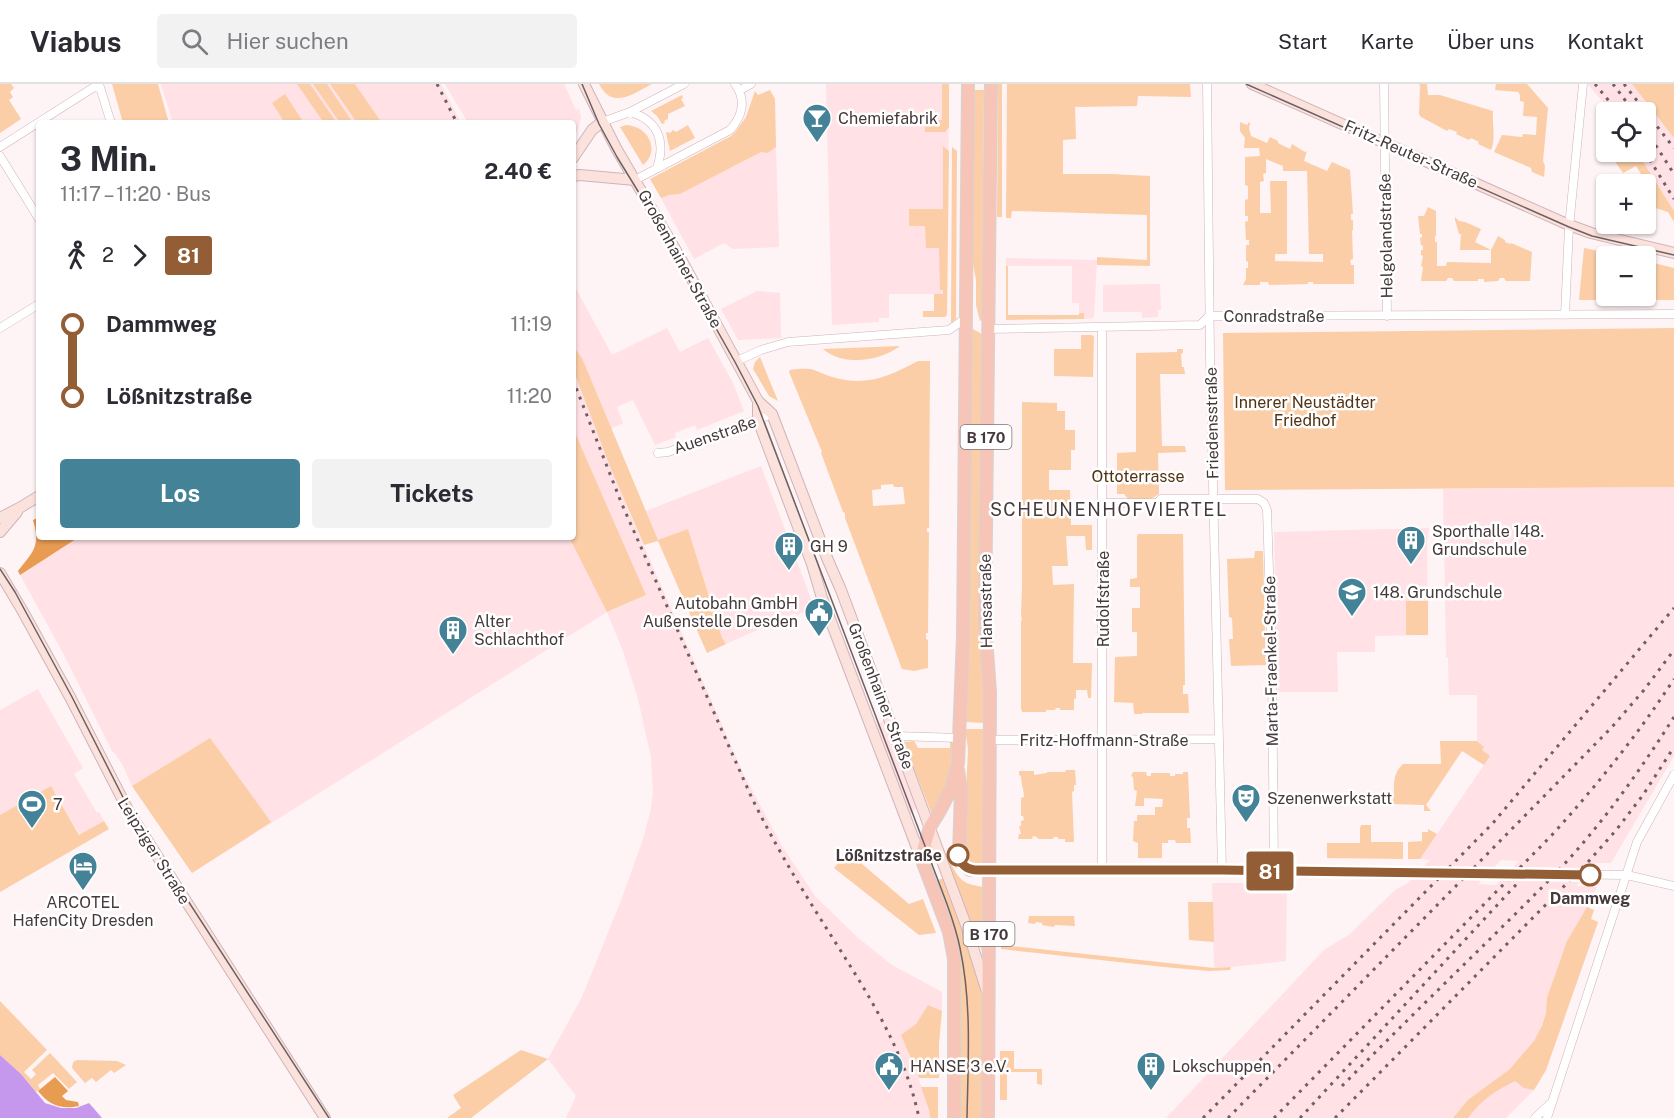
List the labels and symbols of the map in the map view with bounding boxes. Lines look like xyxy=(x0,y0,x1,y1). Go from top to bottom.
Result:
bar icon: Chemiefabrik xyxy=(801,102,833,144)
place label: Chemiefabrik xyxy=(838,109,938,128)
street label: Fritz-Reuter-Straße xyxy=(1341,116,1481,192)
street label: Helgolandstraße xyxy=(1375,173,1397,299)
street label: Großenhainer Straße xyxy=(634,187,726,331)
street label: Conradstraße xyxy=(1223,307,1325,326)
street label: Friedensstraße xyxy=(1202,367,1222,479)
park label: Innerer Neustädter Friedhof xyxy=(1234,393,1376,430)
street label: Auenstraße xyxy=(671,412,759,458)
road number: B 170 xyxy=(960,425,1012,449)
park label: Ottoterrasse xyxy=(1091,467,1185,486)
district label: SCHEUNENHOFVIERTEL xyxy=(990,499,1228,520)
place label: Sporthalle 148. Grundschule xyxy=(1432,522,1544,559)
building icon: Sporthalle 148. Grundschule xyxy=(1395,524,1427,566)
building icon: GH 9 xyxy=(773,530,805,572)
place label: GH 9 xyxy=(810,537,848,556)
street label: Rudolfstraße xyxy=(1094,551,1113,647)
street label: Hansastraße xyxy=(976,554,996,648)
street label: Marta-Fraenkel-Straße xyxy=(1260,576,1282,746)
school or university icon: 148. Grundschule xyxy=(1336,576,1368,618)
place label: 148. Grundschule xyxy=(1373,583,1502,602)
place label: Autobahn GmbH Außenstelle Dresden xyxy=(643,594,798,631)
public building icon: Autobahn GmbH Außenstelle Dresden xyxy=(803,596,835,638)
place label: Alter Schlachthof xyxy=(474,612,564,649)
building icon: Alter Schlachthof xyxy=(437,614,469,656)
street label: Großenhainer Straße xyxy=(844,620,918,772)
street label: Fritz-Hoffmann-Straße xyxy=(1019,731,1189,750)
theatre icon: Szenenwerkstatt xyxy=(1230,782,1262,824)
sports icon: 7 xyxy=(16,788,48,830)
place label: Szenenwerkstatt xyxy=(1267,789,1392,808)
street label: Leipziger Straße xyxy=(114,794,194,908)
place label: 7 xyxy=(53,795,63,814)
marker: Lößnitzstraße xyxy=(947,844,969,866)
place label: Lößnitzstraße xyxy=(835,846,942,865)
hotel icon: ARCOTEL HafenCity Dresden xyxy=(67,850,99,892)
line badge: 81 xyxy=(1243,852,1297,890)
marker: Dammweg xyxy=(1579,864,1601,886)
place label: Dammweg xyxy=(1550,889,1630,908)
place label: ARCOTEL HafenCity Dresden xyxy=(12,893,154,930)
road number: B 170 xyxy=(964,922,1014,946)
public building icon: HANSE 3 e.V. xyxy=(873,1050,905,1092)
building icon: Lokschuppen xyxy=(1135,1050,1167,1092)
place label: HANSE 3 e.V. xyxy=(910,1057,1009,1076)
place label: Lokschuppen xyxy=(1172,1057,1271,1076)

